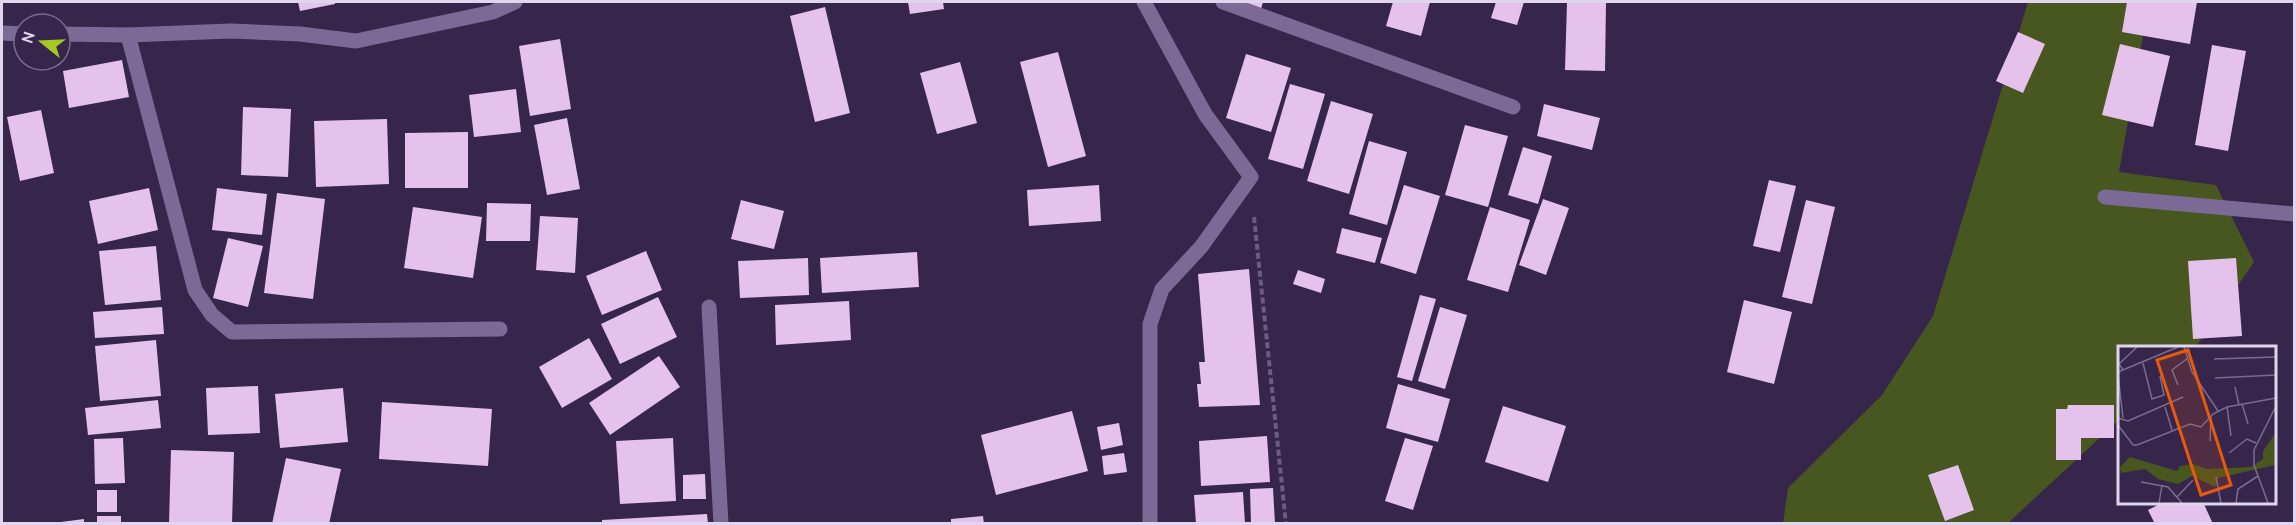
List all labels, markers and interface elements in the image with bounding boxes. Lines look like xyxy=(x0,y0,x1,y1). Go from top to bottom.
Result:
north arrow xyxy=(12,12,72,72)
text: N xyxy=(17,29,39,46)
inset map xyxy=(2118,346,2275,504)

